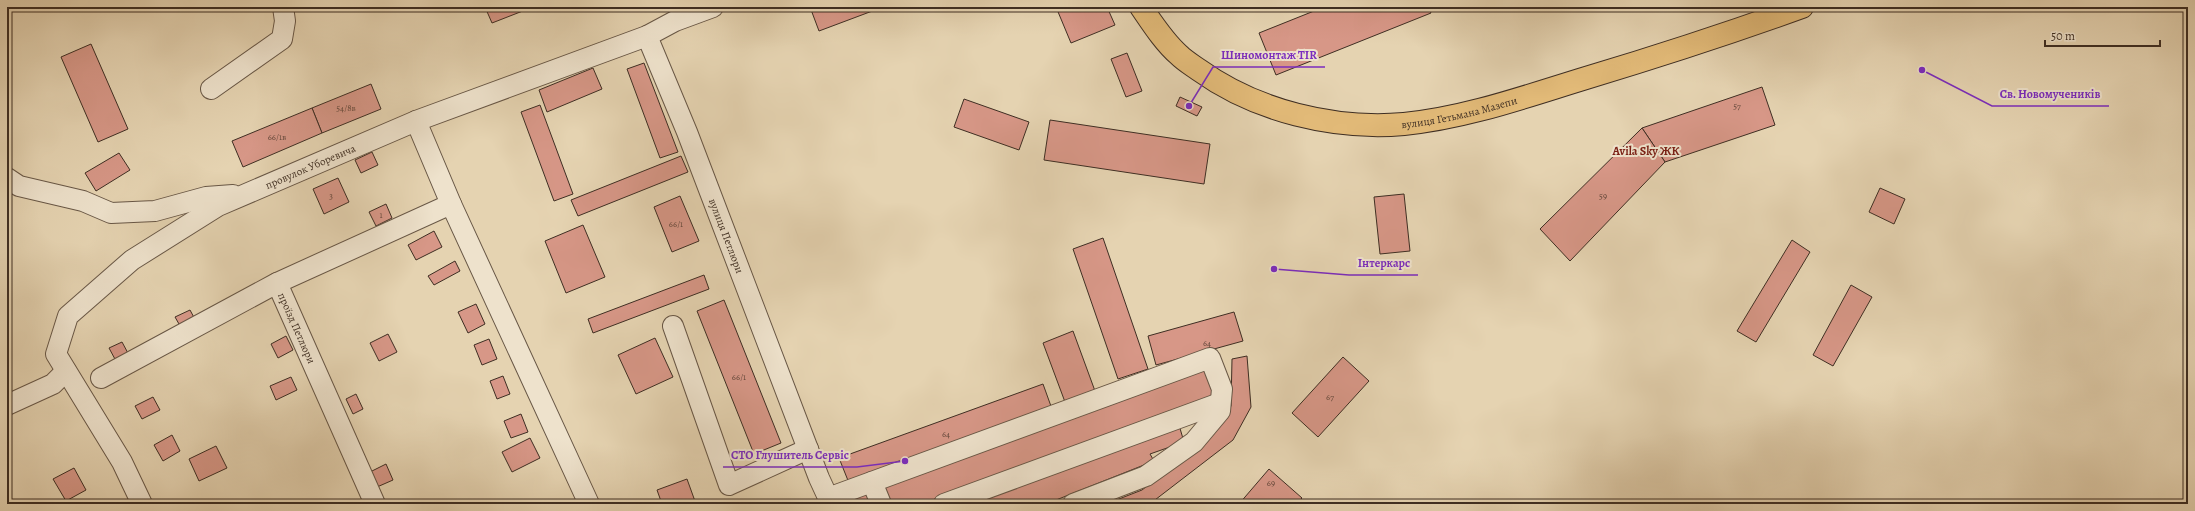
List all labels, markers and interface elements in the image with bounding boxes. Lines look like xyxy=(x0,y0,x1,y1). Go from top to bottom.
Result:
scale bar xyxy=(2045,22,2160,48)
text: 50 m xyxy=(2051,28,2075,44)
callout: Шиномонтаж TIR xyxy=(1213,43,1325,67)
text: Шиномонтаж TIR xyxy=(1221,47,1317,63)
callout: Св. Новомучеників xyxy=(1992,82,2109,106)
text: Св. Новомучеників xyxy=(2000,86,2100,102)
street label: вулиця Гетьмана Мазепи xyxy=(1401,93,1519,132)
house number: 57 xyxy=(1733,100,1741,112)
house number: 54/8в xyxy=(336,102,356,114)
house number: 66/1в xyxy=(268,131,286,143)
street label: провулок Уборевича xyxy=(263,140,359,193)
district label: Avila Sky ЖК xyxy=(1611,143,1680,159)
house number: 3 xyxy=(329,190,333,202)
house number: 59 xyxy=(1599,190,1607,202)
street label: вулиця Петлюри xyxy=(705,196,747,276)
house number: 1 xyxy=(379,209,383,221)
house number: 66/1 xyxy=(669,218,683,230)
callout: Інтеркарс xyxy=(1349,251,1418,275)
text: Інтеркарс xyxy=(1358,255,1410,271)
street label: проїзд Петлюри xyxy=(274,290,319,366)
house number: 64 xyxy=(1203,337,1211,349)
house number: 66/1 xyxy=(732,371,746,383)
house number: 67 xyxy=(1326,391,1334,403)
house number: 64 xyxy=(942,428,950,440)
callout: СТО Глушитель Сервіс xyxy=(723,443,857,467)
text: СТО Глушитель Сервіс xyxy=(731,447,849,463)
house number: 69 xyxy=(1267,477,1275,489)

